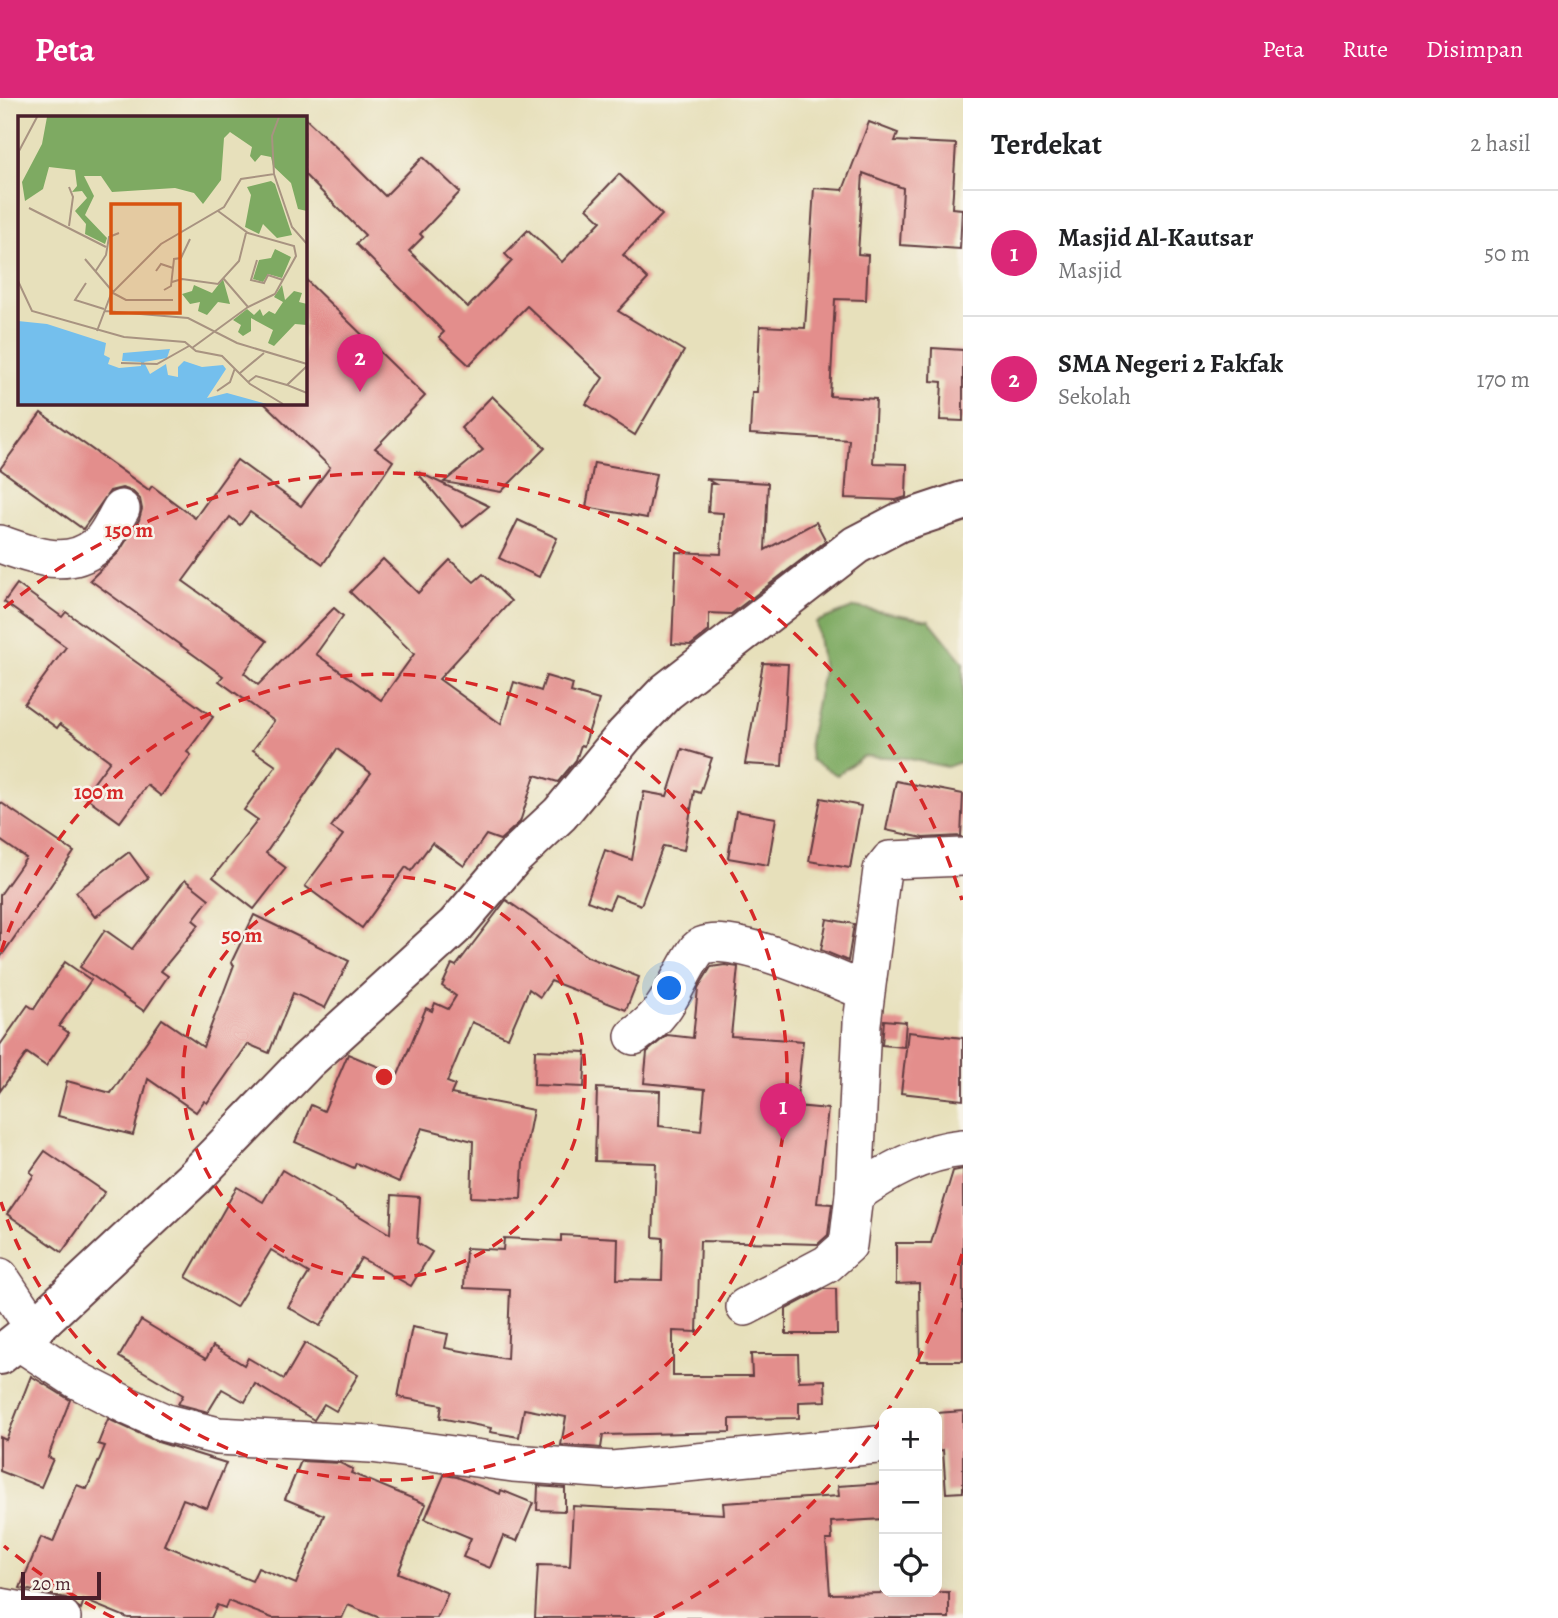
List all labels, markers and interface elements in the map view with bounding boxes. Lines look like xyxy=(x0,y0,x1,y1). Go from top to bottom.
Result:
text: Peta xyxy=(35,27,95,72)
text: Peta xyxy=(1262,33,1304,65)
text: Rute xyxy=(1342,33,1388,65)
text: Disimpan xyxy=(1426,33,1523,65)
inset map xyxy=(18,116,306,404)
text: Terdekat xyxy=(991,124,1102,164)
text: 2 hasil xyxy=(1470,128,1530,159)
text: Masjid Al-Kautsar xyxy=(1058,220,1253,255)
text: 1 xyxy=(1010,238,1018,269)
text: 50 m xyxy=(1484,238,1530,269)
text: Masjid xyxy=(1058,255,1122,286)
pin: 2 xyxy=(337,334,383,392)
text: SMA Negeri 2 Fakfak xyxy=(1058,346,1283,381)
text: 2 xyxy=(1008,364,1020,395)
text: 170 m xyxy=(1477,364,1530,395)
text: Sekolah xyxy=(1058,381,1131,412)
text: 150 m xyxy=(105,516,154,544)
text: 100 m xyxy=(74,778,124,806)
text: 50 m xyxy=(222,921,263,949)
your location xyxy=(652,971,686,1005)
centre of rings xyxy=(372,1065,396,1089)
pin: 1 xyxy=(760,1083,806,1141)
map controls xyxy=(879,1408,942,1597)
button: + xyxy=(879,1408,942,1471)
button: − xyxy=(879,1471,942,1534)
button: locate xyxy=(879,1534,942,1597)
scale bar xyxy=(21,1569,102,1601)
text: 20 m xyxy=(32,1571,71,1597)

